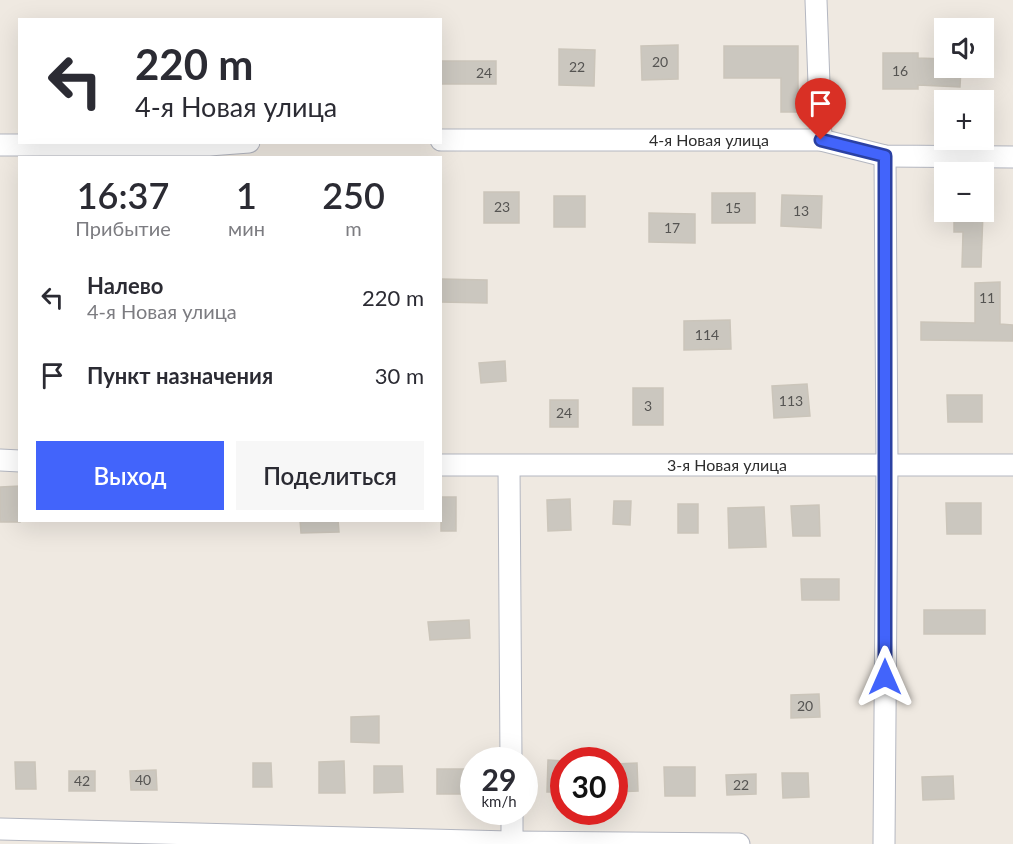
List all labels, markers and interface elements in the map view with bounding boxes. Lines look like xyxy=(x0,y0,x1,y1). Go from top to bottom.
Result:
map controls xyxy=(934,18,994,222)
button: sound xyxy=(934,18,994,78)
text: 220 m xyxy=(135,39,253,89)
icon: left xyxy=(36,42,114,120)
house number: 20 xyxy=(652,53,668,70)
house number: 22 xyxy=(569,58,585,75)
house number: 16 xyxy=(892,62,908,79)
house number: 24 xyxy=(476,64,492,81)
pin xyxy=(795,78,846,140)
icon: arrive xyxy=(804,87,837,120)
text: 4-я Новая улица xyxy=(135,90,337,123)
button: + xyxy=(934,90,994,150)
street label: 4-я Новая улица xyxy=(649,130,769,149)
button: − xyxy=(934,162,994,222)
text: 16:37 xyxy=(77,173,169,217)
text: 1 xyxy=(236,173,257,217)
text: 250 xyxy=(322,173,385,217)
house number: 23 xyxy=(494,198,510,215)
house number: 15 xyxy=(725,199,741,216)
house number: 13 xyxy=(793,202,809,219)
text: Прибытие xyxy=(75,216,171,240)
text: мин xyxy=(228,216,265,240)
text: m xyxy=(345,216,362,240)
house number: 17 xyxy=(664,219,680,236)
text: Налево xyxy=(87,272,163,299)
icon: left xyxy=(36,281,69,314)
text: 220 m xyxy=(362,284,424,311)
house number: 11 xyxy=(979,289,995,306)
text: 4-я Новая улица xyxy=(87,299,237,323)
house number: 114 xyxy=(695,326,719,343)
icon: arrive xyxy=(36,359,69,392)
text: Пункт назначения xyxy=(87,362,273,389)
text: 30 m xyxy=(375,362,424,389)
house number: 113 xyxy=(779,392,803,409)
house number: 3 xyxy=(644,397,652,414)
house number: 24 xyxy=(556,404,572,421)
button: Выход xyxy=(36,441,224,510)
button: Поделиться xyxy=(236,441,424,510)
street label: 3-я Новая улица xyxy=(667,455,787,474)
position arrow xyxy=(853,645,917,709)
house number: 20 xyxy=(797,697,813,714)
speed limit sign: 30 xyxy=(550,747,628,825)
text: 29 xyxy=(482,761,516,797)
house number: 40 xyxy=(135,771,151,788)
house number: 42 xyxy=(74,772,90,789)
house number: 22 xyxy=(733,776,749,793)
text: km/h xyxy=(481,792,517,810)

